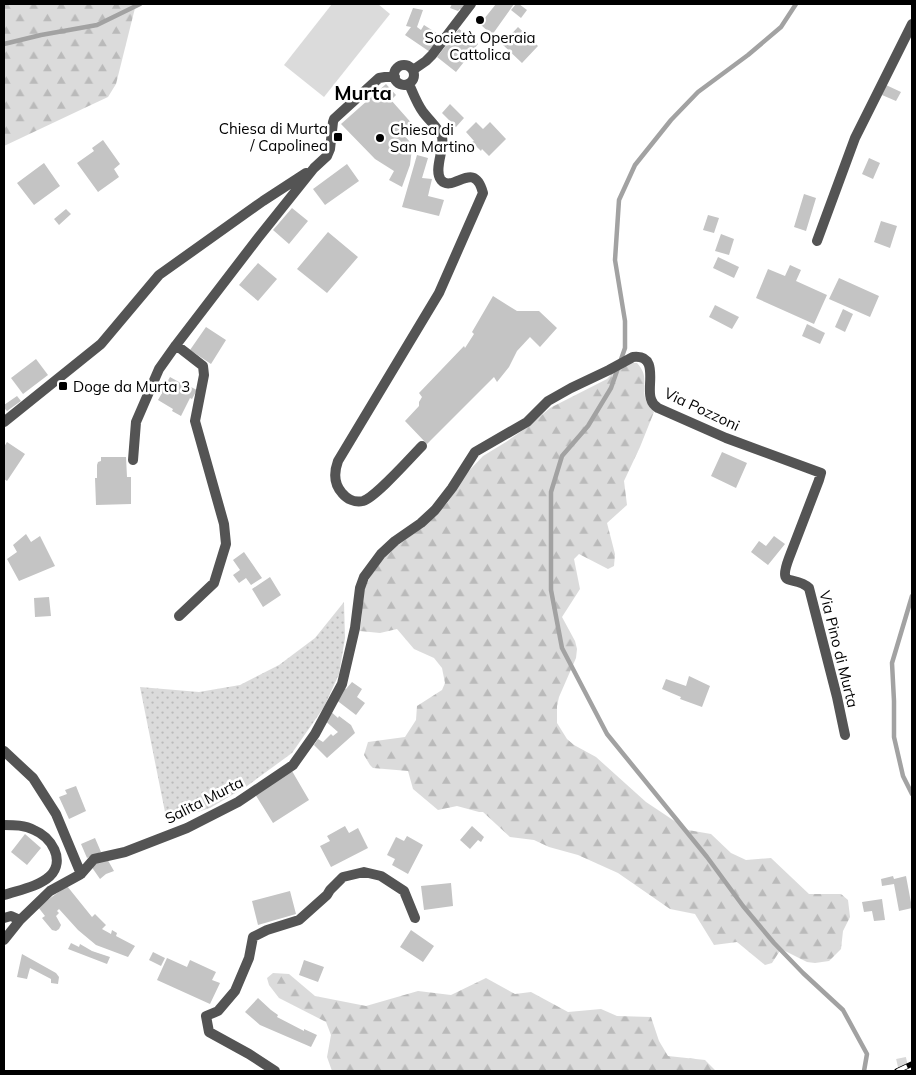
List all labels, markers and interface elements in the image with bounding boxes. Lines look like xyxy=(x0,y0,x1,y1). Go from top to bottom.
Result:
marker: Società Operaia Cattolica xyxy=(474,14,486,26)
place label: Società Operaia Cattolica xyxy=(425,28,535,64)
district label: Murta xyxy=(334,80,392,105)
place label: Chiesa di Murta / Capolinea xyxy=(219,119,328,155)
place label: Chiesa di San Martino xyxy=(390,120,475,156)
marker: Chiesa di Murta / Capolinea xyxy=(332,131,344,143)
marker: Chiesa di San Martino xyxy=(374,132,386,144)
place label: Doge da Murta 3 xyxy=(73,377,190,396)
marker: Doge da Murta 3 xyxy=(57,380,69,392)
street label: Via Pozzoni xyxy=(661,383,743,435)
street label: Via Pino di Murta xyxy=(815,589,863,709)
street label: Salita Murta xyxy=(162,772,246,828)

